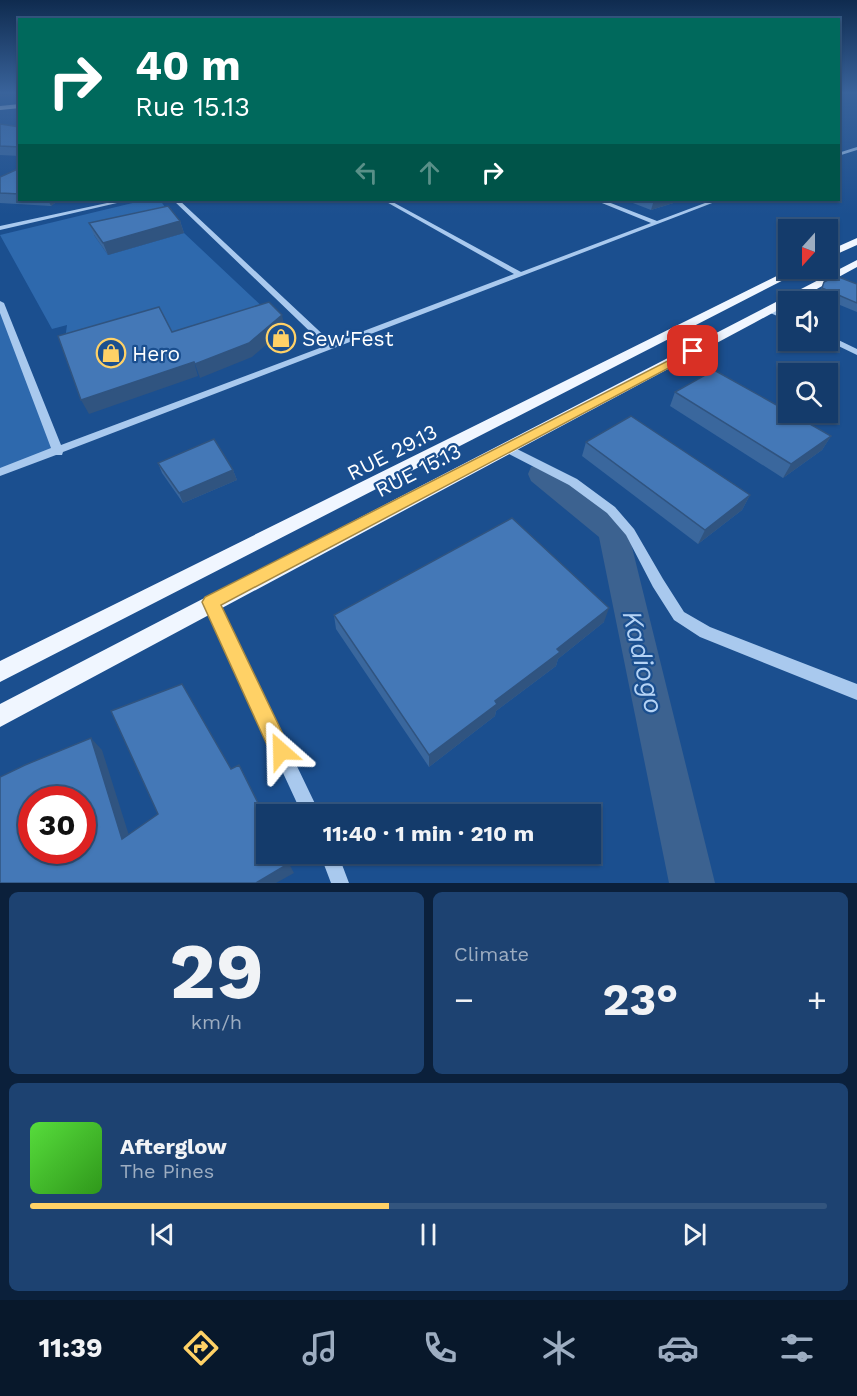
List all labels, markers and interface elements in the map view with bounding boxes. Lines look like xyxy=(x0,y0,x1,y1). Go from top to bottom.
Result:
text: 40 m xyxy=(135,41,241,90)
icon: right xyxy=(36,42,114,120)
text: Rue 15.13 xyxy=(135,91,250,123)
icon: left xyxy=(350,156,383,189)
icon: ahead xyxy=(413,156,446,189)
icon: right xyxy=(476,156,509,189)
north arrow xyxy=(778,219,838,279)
map controls xyxy=(778,219,838,423)
button: sound xyxy=(778,291,838,351)
shop icon: Sew'Fest xyxy=(265,322,297,354)
pin xyxy=(667,325,718,376)
place label: Sew'Fest xyxy=(302,326,394,351)
icon: arrive xyxy=(676,334,709,367)
shop icon: Hero xyxy=(95,337,127,369)
place label: Hero xyxy=(132,341,180,366)
button: search xyxy=(778,363,838,423)
street label: RUE 29.13 xyxy=(343,419,441,485)
street label: RUE 15.13 xyxy=(371,438,465,502)
water label: Kadiogo xyxy=(616,607,670,717)
position arrow xyxy=(249,719,313,783)
speed limit sign: 30 xyxy=(18,786,96,864)
text: 11:40 · 1 min · 210 m xyxy=(323,821,534,846)
text: 29 xyxy=(169,925,264,1017)
text: Climate xyxy=(454,942,529,966)
text: 23° xyxy=(603,973,678,1026)
text: − xyxy=(454,980,474,1019)
text: + xyxy=(807,980,827,1019)
text: km/h xyxy=(191,1010,242,1034)
text: Afterglow xyxy=(120,1134,227,1159)
text: The Pines xyxy=(120,1159,214,1183)
icon: previous xyxy=(146,1218,179,1251)
icon: pause xyxy=(412,1218,445,1251)
icon: next xyxy=(678,1218,711,1251)
icon: directions xyxy=(180,1327,222,1369)
icon: music xyxy=(299,1327,341,1369)
icon: phone xyxy=(419,1327,461,1369)
icon: climate xyxy=(538,1327,580,1369)
icon: car xyxy=(657,1327,699,1369)
icon: filters xyxy=(776,1327,818,1369)
text: 11:39 xyxy=(39,1332,103,1364)

